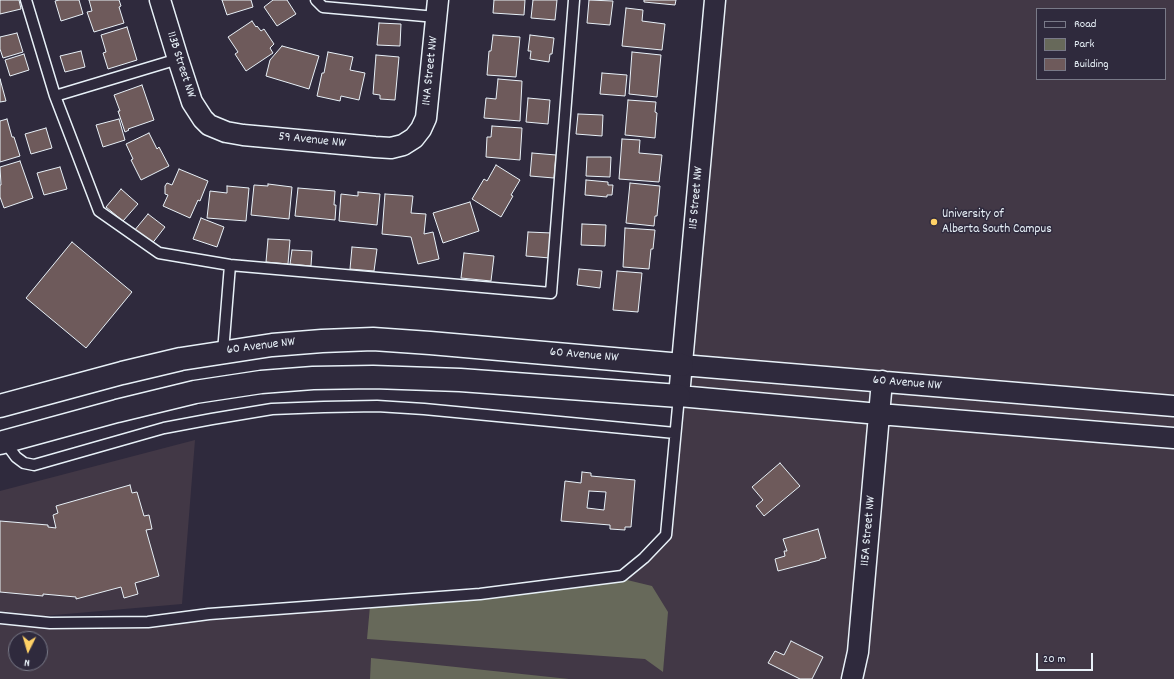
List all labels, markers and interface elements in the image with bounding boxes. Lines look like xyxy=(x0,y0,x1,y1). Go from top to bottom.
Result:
legend xyxy=(1036,8,1166,80)
text: Road xyxy=(1074,16,1096,33)
street label: 113B Street NW xyxy=(162,30,198,100)
street label: 114A Street NW xyxy=(420,36,442,106)
text: Park xyxy=(1074,36,1094,53)
text: Building xyxy=(1074,56,1109,73)
street label: 59 Avenue NW xyxy=(278,130,346,152)
street label: 115 Street NW xyxy=(686,166,708,230)
place label: University of Alberta South Campus xyxy=(942,207,1052,238)
marker: University of Alberta South Campus xyxy=(929,217,939,227)
street label: 60 Avenue NW xyxy=(226,335,296,359)
street label: 60 Avenue NW xyxy=(549,345,619,367)
street label: 60 Avenue NW xyxy=(872,373,942,395)
street label: 115A Street NW xyxy=(858,495,880,567)
north arrow xyxy=(8,631,48,671)
scale bar xyxy=(1038,645,1095,671)
text: 20 m xyxy=(1043,651,1066,668)
text: N xyxy=(24,654,30,670)

